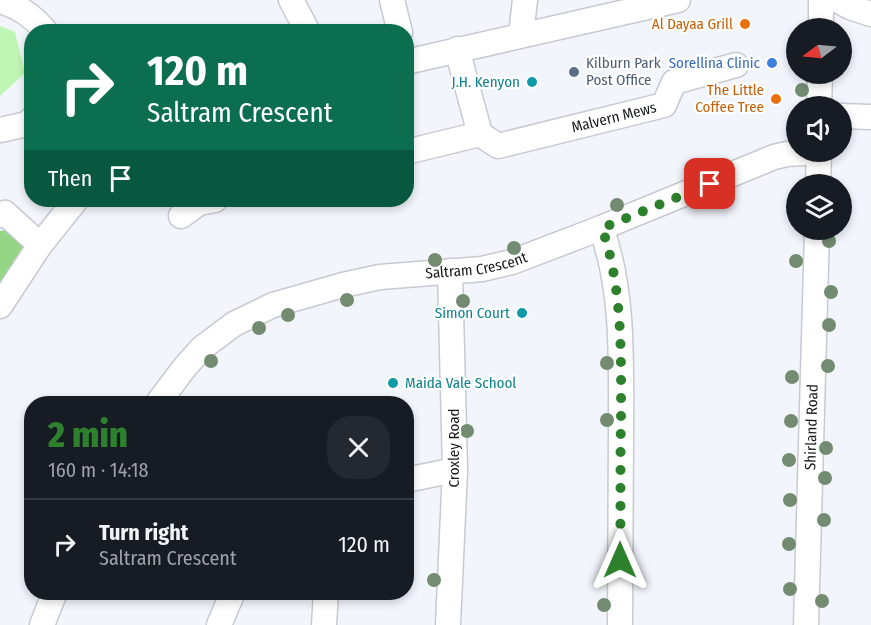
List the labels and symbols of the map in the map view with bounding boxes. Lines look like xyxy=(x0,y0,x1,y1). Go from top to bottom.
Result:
place label: Al Dayaa Grill xyxy=(652,15,733,33)
marker: Al Dayaa Grill xyxy=(738,17,752,31)
north arrow xyxy=(786,18,852,84)
place label: Kilburn Park Post Office xyxy=(586,54,661,89)
place label: Sorellina Clinic xyxy=(669,54,761,72)
marker: Sorellina Clinic xyxy=(765,56,779,70)
marker: Kilburn Park Post Office xyxy=(567,65,581,79)
place label: J.H. Kenyon xyxy=(452,73,520,91)
marker: J.H. Kenyon xyxy=(525,75,539,89)
place label: The Little Coffee Tree xyxy=(695,81,764,116)
marker: The Little Coffee Tree xyxy=(769,92,783,106)
street label: Malvern Mews xyxy=(570,98,658,137)
pin xyxy=(684,158,735,209)
street label: Saltram Crescent xyxy=(425,248,530,282)
place label: Simon Court xyxy=(435,304,510,322)
marker: Simon Court xyxy=(515,306,529,320)
place label: Maida Vale School xyxy=(405,374,516,392)
marker: Maida Vale School xyxy=(386,376,400,390)
street label: Shirland Road xyxy=(801,384,822,470)
street label: Croxley Road xyxy=(445,408,463,488)
position arrow xyxy=(588,528,652,592)

